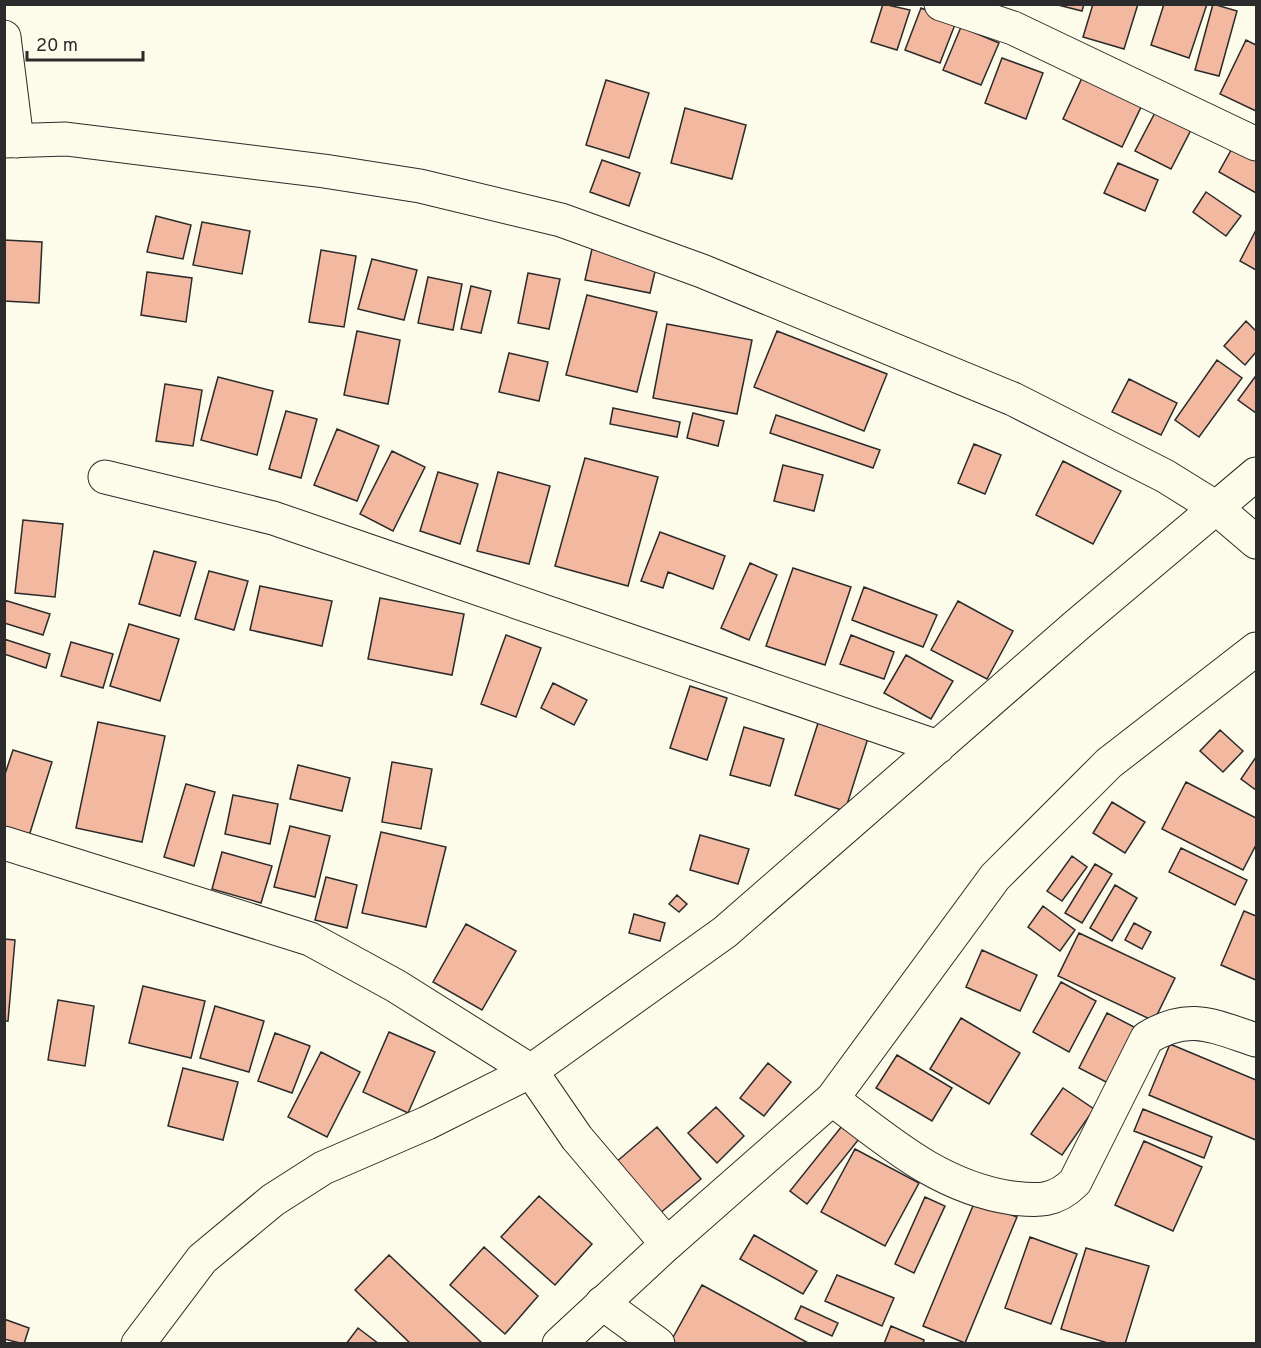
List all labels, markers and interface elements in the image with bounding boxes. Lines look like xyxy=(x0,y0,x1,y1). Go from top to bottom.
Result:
scale bar xyxy=(27,24,142,62)
text: 20 m xyxy=(36,35,78,58)

